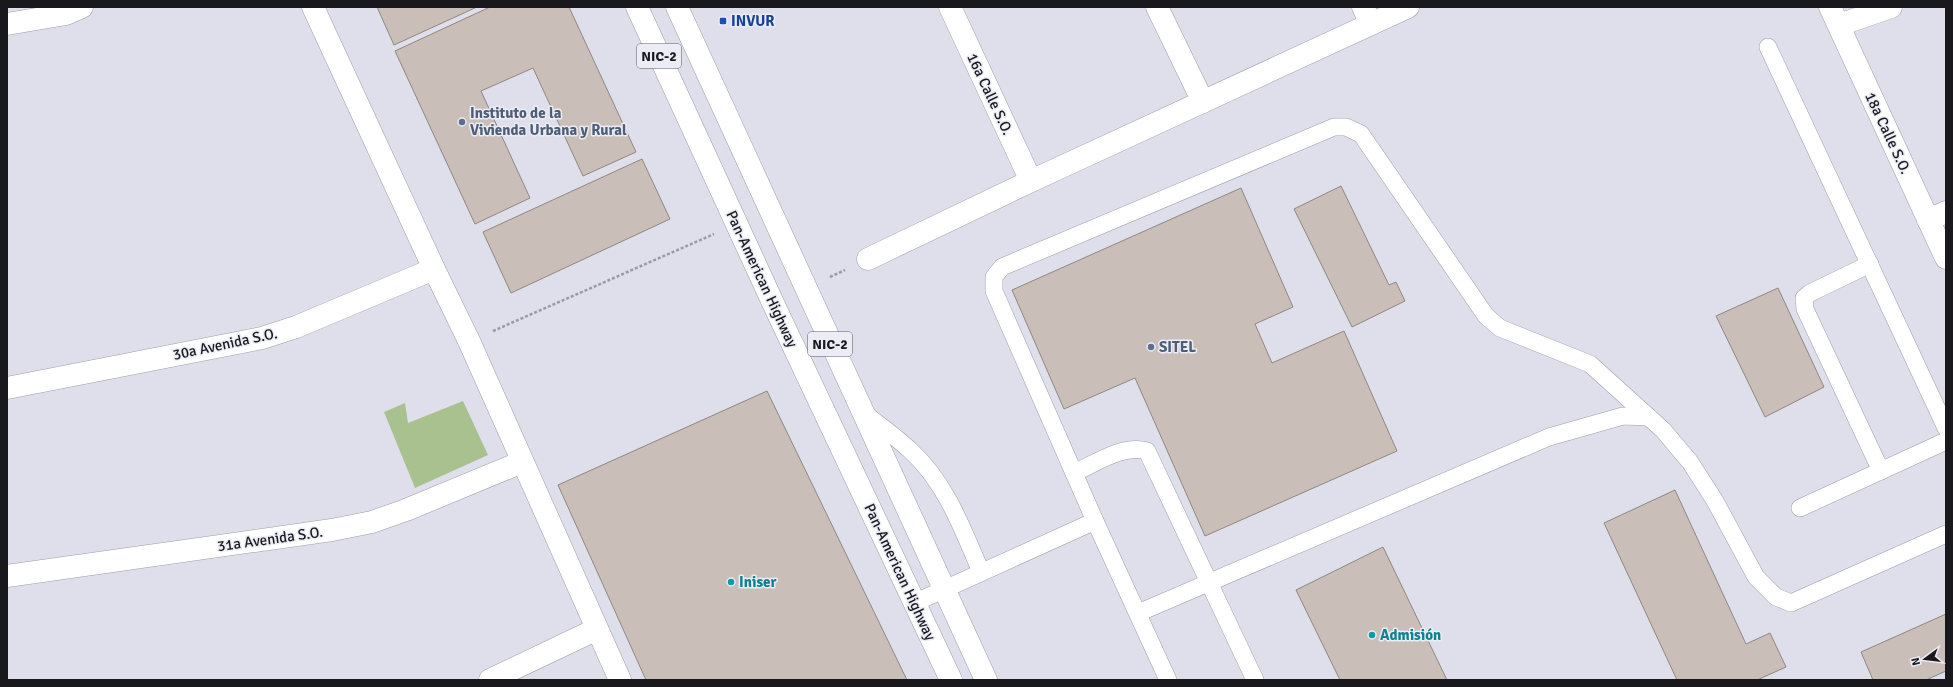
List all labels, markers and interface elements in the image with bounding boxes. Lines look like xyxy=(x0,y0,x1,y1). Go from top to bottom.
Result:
place label: INVUR xyxy=(731,12,775,30)
marker: INVUR xyxy=(718,16,728,26)
road number: NIC-2 xyxy=(637,44,681,68)
street label: 16a Calle S.O. xyxy=(963,50,1017,138)
street label: 18a Calle S.O. xyxy=(1861,89,1915,177)
place label: Instituto de la Vivienda Urbana y Rural xyxy=(470,104,627,139)
marker: Instituto de la Vivienda Urbana y Rural xyxy=(457,117,467,127)
street label: Pan-American Highway xyxy=(722,208,802,350)
street label: 30a Avenida S.O. xyxy=(171,324,279,364)
road number: NIC-2 xyxy=(808,332,852,356)
place label: SITEL xyxy=(1159,338,1196,356)
marker: SITEL xyxy=(1146,342,1156,352)
street label: Pan-American Highway xyxy=(860,501,940,643)
street label: 31a Avenida S.O. xyxy=(216,523,324,555)
place label: Iniser xyxy=(739,573,776,591)
marker: Iniser xyxy=(726,577,736,587)
place label: Admisión xyxy=(1380,626,1441,644)
marker: Admisión xyxy=(1367,630,1377,640)
north arrow xyxy=(1905,639,1945,679)
text: N xyxy=(1909,656,1923,667)

